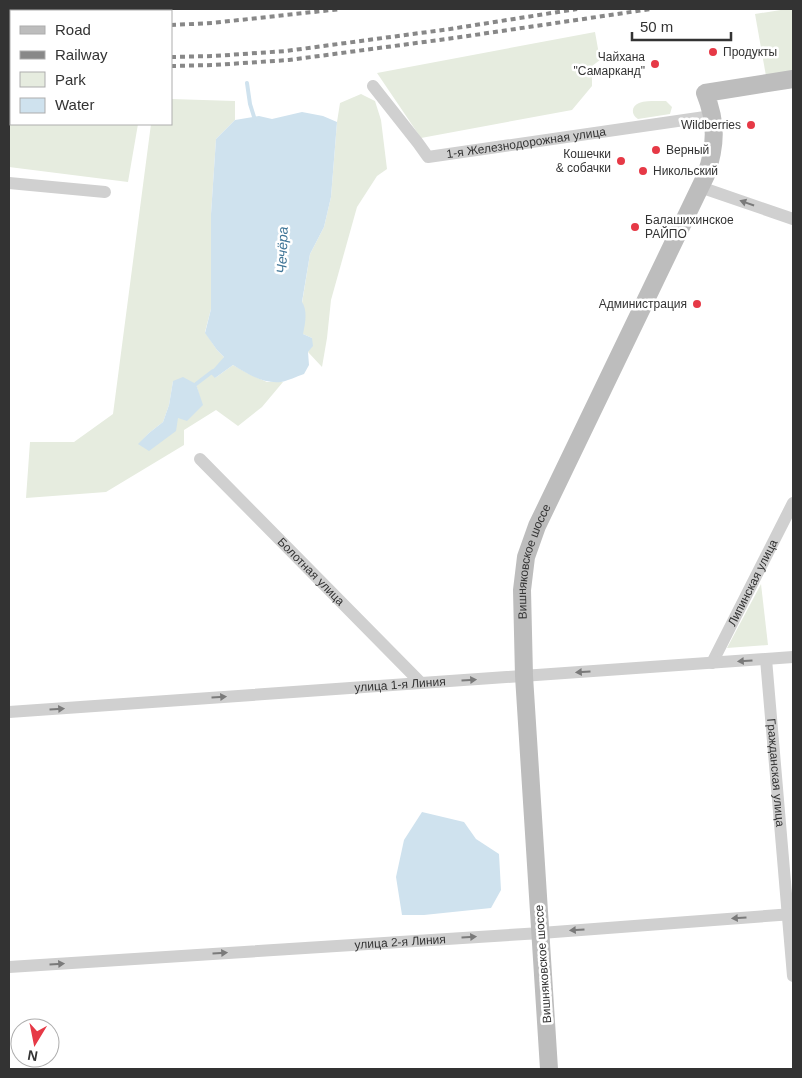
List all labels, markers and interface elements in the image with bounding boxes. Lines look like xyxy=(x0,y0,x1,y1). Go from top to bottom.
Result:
legend xyxy=(10,10,172,125)
scale bar xyxy=(632,10,731,42)
text: 50 m xyxy=(640,18,673,35)
text: Road xyxy=(55,21,91,38)
place label: Продукты xyxy=(723,45,777,59)
text: Railway xyxy=(55,46,108,63)
marker: Продукты xyxy=(707,46,719,58)
place label: Чайхана "Самарканд" xyxy=(574,50,645,78)
marker: Чайхана "Самарканд" xyxy=(649,58,661,70)
text: Park xyxy=(55,71,86,88)
text: Water xyxy=(55,96,94,113)
place label: Wildberries xyxy=(681,118,741,132)
marker: Wildberries xyxy=(745,119,757,131)
street label: 1-я Железнодорожная улица xyxy=(446,124,607,161)
place label: Верный xyxy=(666,143,709,157)
marker: Верный xyxy=(650,144,662,156)
place label: Кошечки & собачки xyxy=(556,147,611,175)
marker: Кошечки & собачки xyxy=(615,155,627,167)
place label: Никольский xyxy=(653,164,718,178)
marker: Никольский xyxy=(637,165,649,177)
one-way arrow xyxy=(739,199,754,207)
place label: Балашихинское РАЙПО xyxy=(645,213,734,241)
marker: Балашихинское РАЙПО xyxy=(629,221,641,233)
water label: Чечёра xyxy=(273,226,291,274)
place label: Администрация xyxy=(599,297,687,311)
marker: Администрация xyxy=(691,298,703,310)
street label: Вишняковское шоссе xyxy=(515,501,554,619)
street label: Болотная улица xyxy=(275,535,348,608)
street label: Липинская улица xyxy=(725,537,781,628)
one-way arrow xyxy=(736,657,752,665)
one-way arrow xyxy=(574,668,590,676)
street label: улица 1-я Линия xyxy=(354,674,446,695)
one-way arrow xyxy=(461,676,477,684)
one-way arrow xyxy=(212,693,228,701)
one-way arrow xyxy=(50,704,66,712)
street label: Гражданская улица xyxy=(764,718,787,828)
street label: Вишняковское шоссе xyxy=(532,904,554,1024)
one-way arrow xyxy=(731,915,747,923)
one-way arrow xyxy=(569,927,585,935)
street label: улица 2-я Линия xyxy=(354,932,446,952)
one-way arrow xyxy=(461,933,477,941)
one-way arrow xyxy=(212,949,228,957)
one-way arrow xyxy=(50,959,66,967)
north arrow xyxy=(10,1018,60,1068)
text: N xyxy=(26,1047,39,1065)

